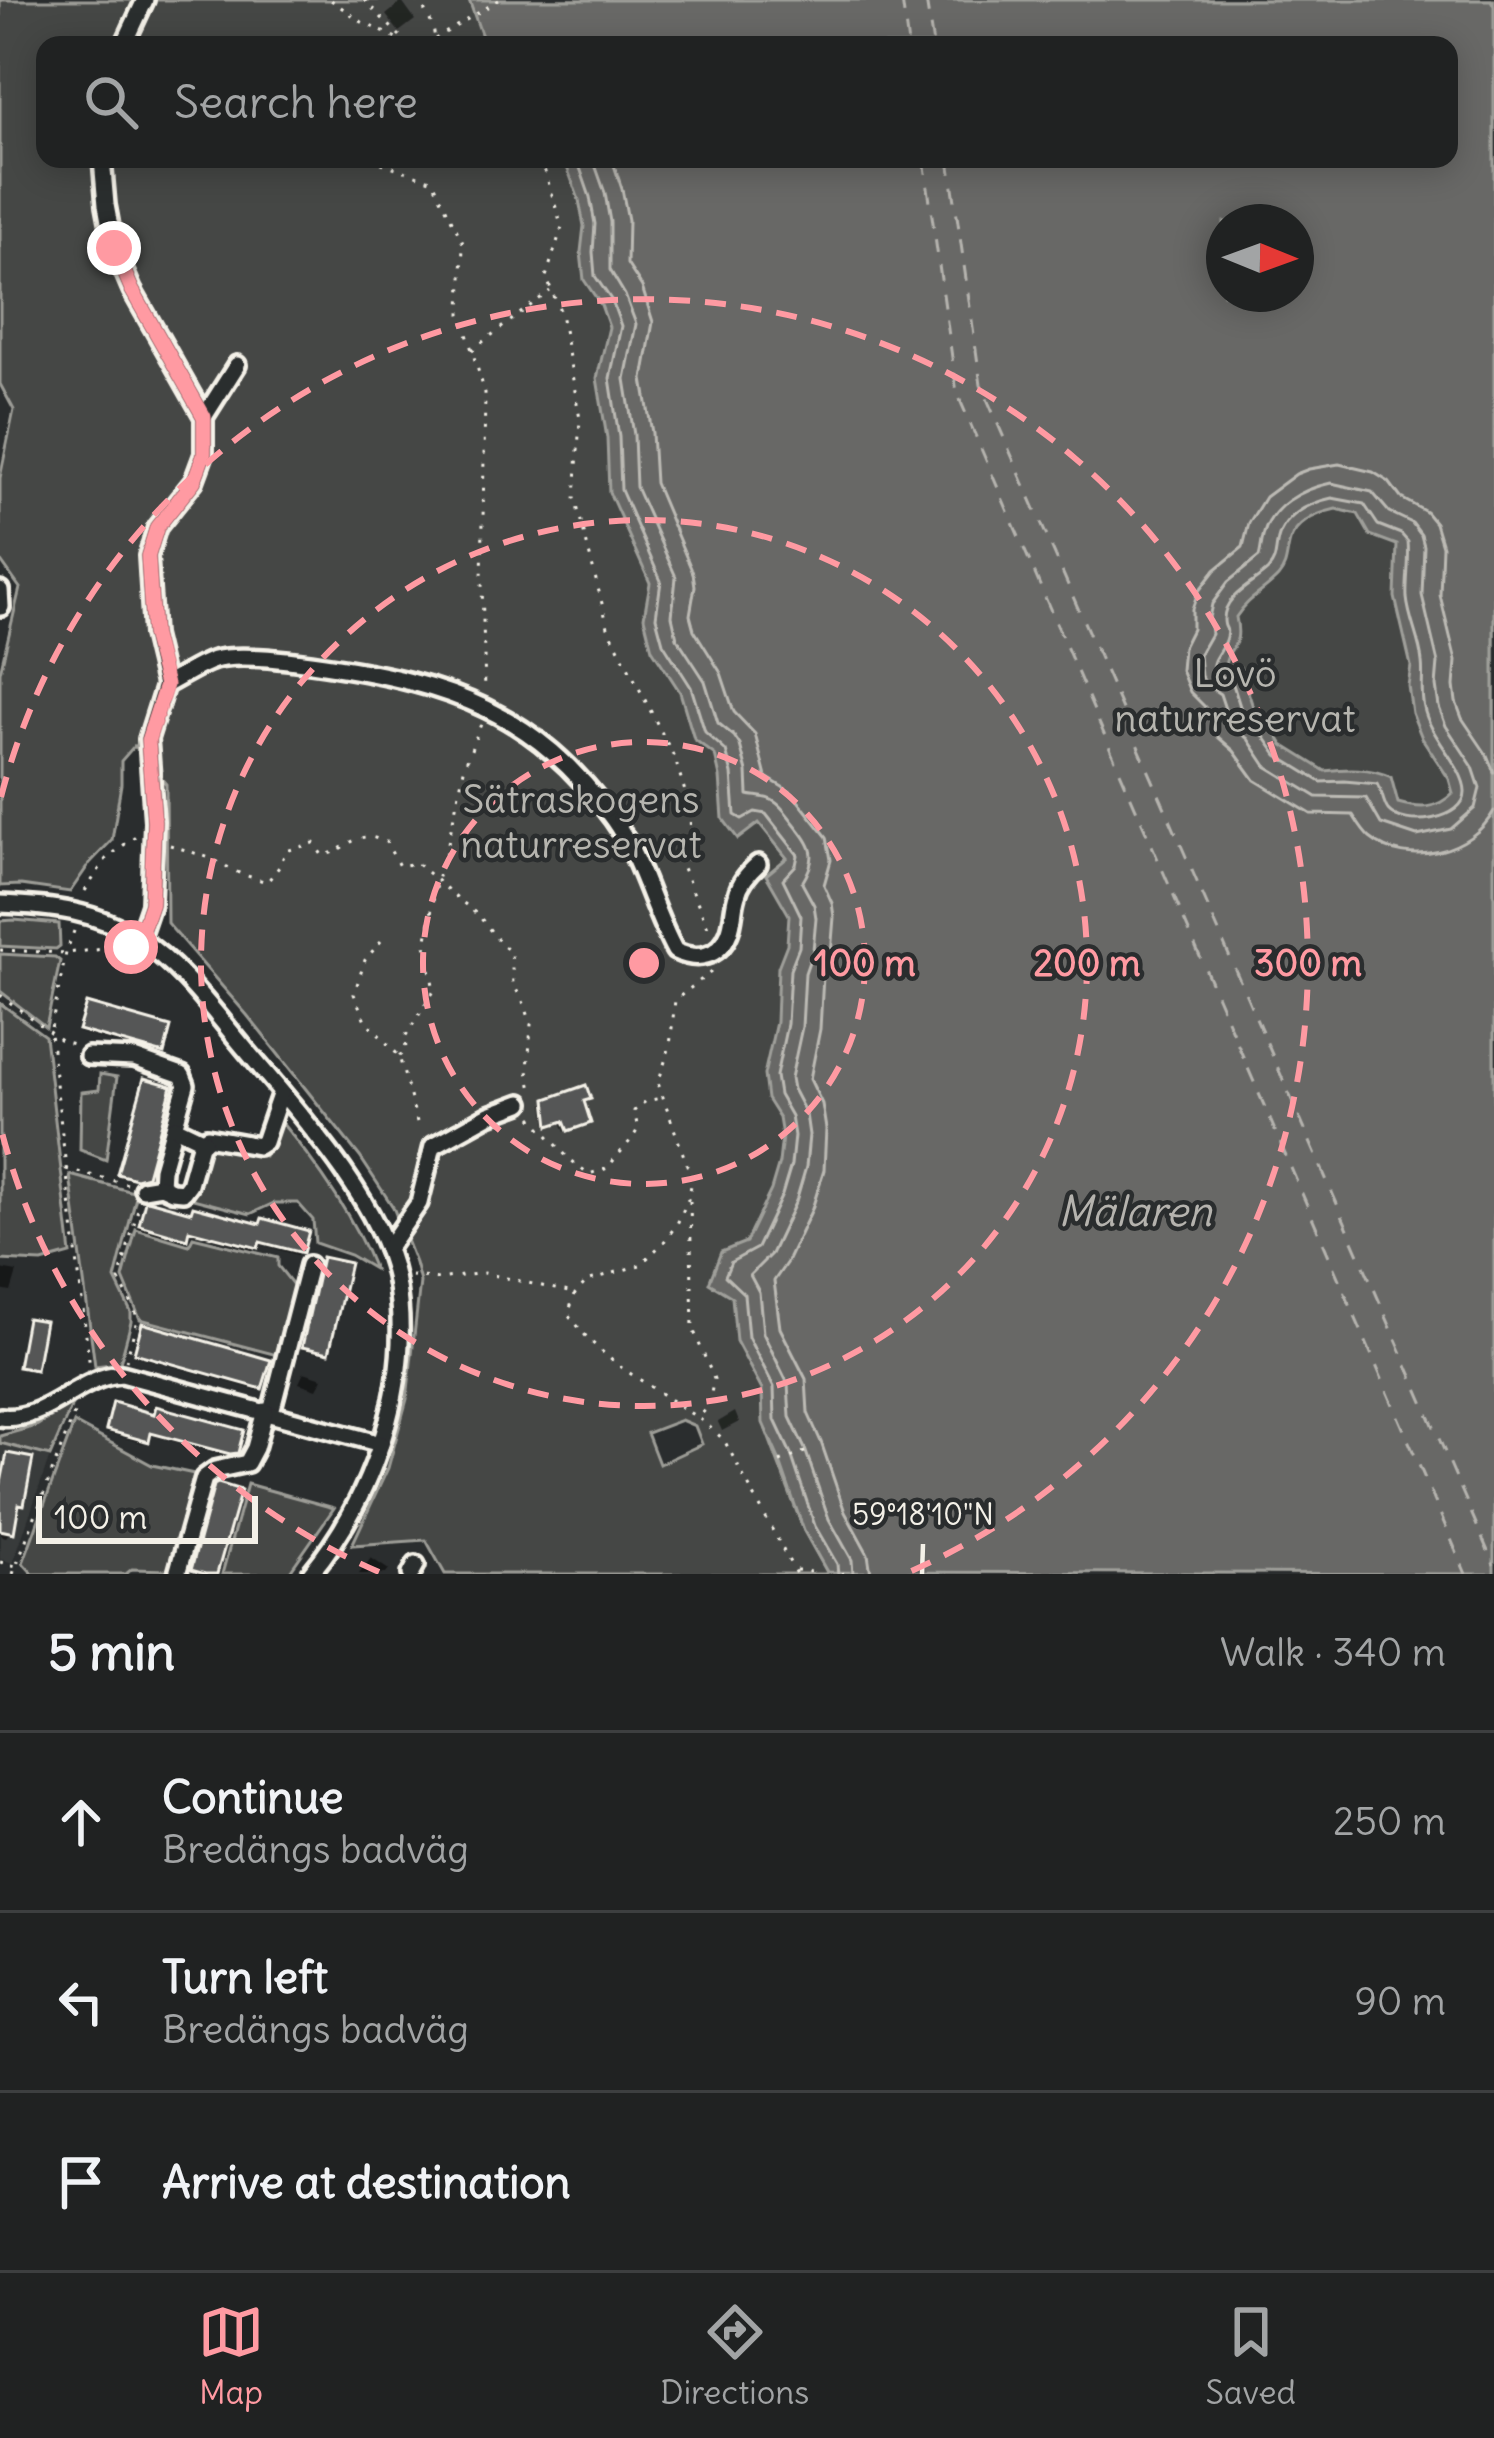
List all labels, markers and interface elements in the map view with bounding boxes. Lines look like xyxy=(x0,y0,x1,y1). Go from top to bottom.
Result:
search box xyxy=(36,36,1458,168)
icon: search xyxy=(78,69,144,135)
text: Search here xyxy=(174,74,418,130)
north arrow xyxy=(1206,204,1314,312)
route end xyxy=(87,221,141,275)
park label: Lovö naturreservat xyxy=(1114,649,1356,743)
park label: Sätraskogens naturreservat xyxy=(460,775,702,869)
route start xyxy=(104,920,158,974)
text: 100 m xyxy=(814,941,916,986)
text: 200 m xyxy=(1033,941,1141,986)
text: 300 m xyxy=(1254,941,1362,986)
centre of rings xyxy=(623,942,665,984)
water label: Mälaren xyxy=(1058,1185,1213,1237)
scale bar xyxy=(36,1490,258,1543)
text: 59°18'10"N xyxy=(852,1495,994,1533)
text: 100 m xyxy=(54,1496,147,1538)
text: 5 min xyxy=(48,1620,175,1684)
text: Walk · 340 m xyxy=(1220,1628,1446,1677)
text: Continue xyxy=(162,1769,344,1825)
icon: ahead xyxy=(48,1789,114,1855)
text: 250 m xyxy=(1333,1797,1446,1846)
text: Bredängs badväg xyxy=(162,1825,469,1874)
text: Turn left xyxy=(162,1949,328,2005)
icon: left xyxy=(48,1969,114,2035)
text: 90 m xyxy=(1354,1977,1446,2026)
text: Bredängs badväg xyxy=(162,2005,469,2054)
icon: arrive xyxy=(48,2149,114,2215)
text: Arrive at destination xyxy=(162,2154,571,2210)
tab: Map xyxy=(198,2299,264,2413)
tab: Directions xyxy=(660,2299,809,2413)
tab: Saved xyxy=(1206,2299,1296,2413)

